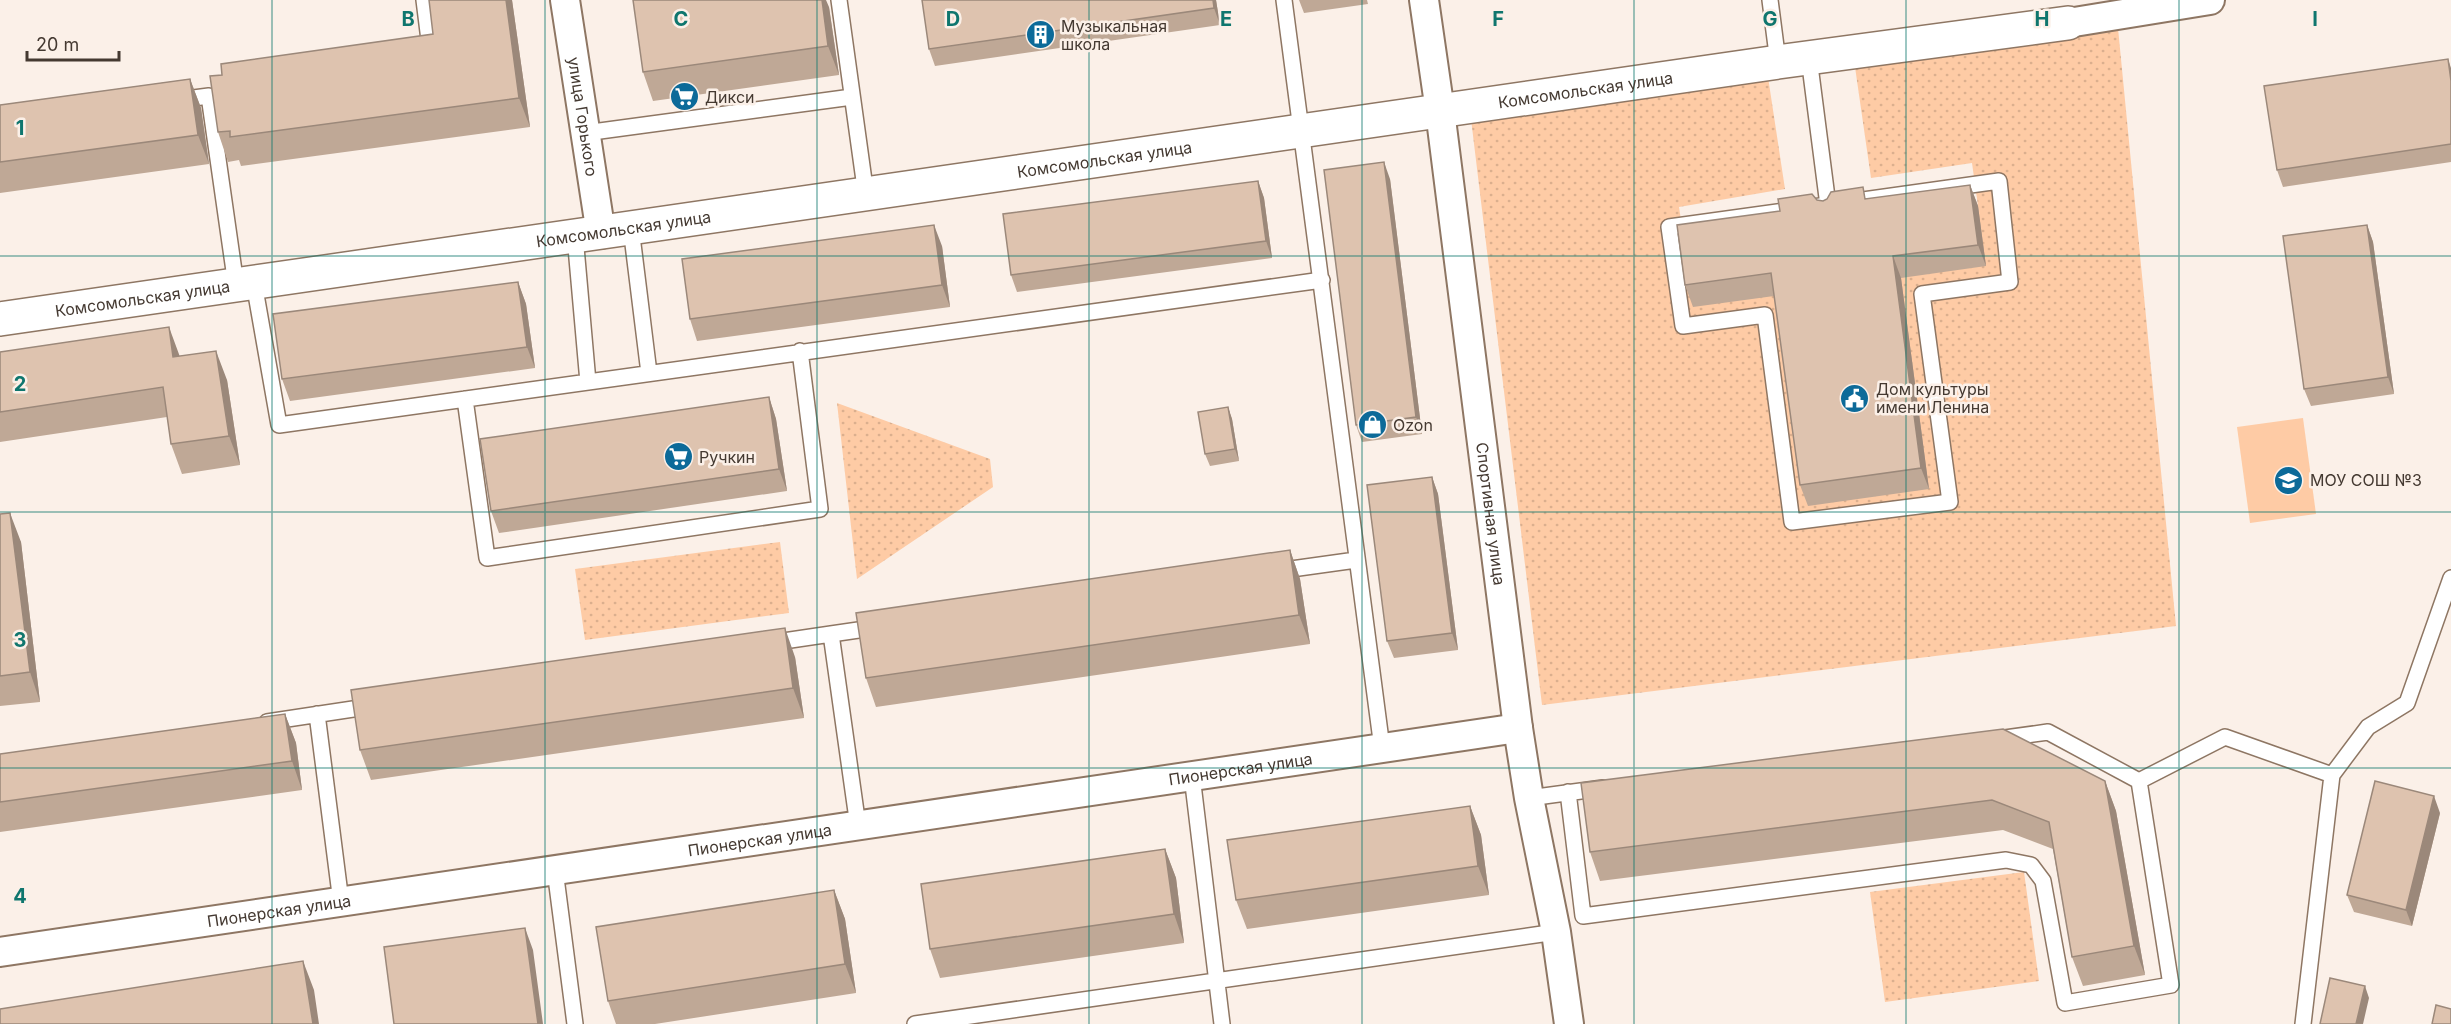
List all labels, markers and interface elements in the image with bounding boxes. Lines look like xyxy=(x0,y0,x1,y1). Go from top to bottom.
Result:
text: B xyxy=(401,7,415,31)
text: C xyxy=(674,7,688,31)
text: D xyxy=(946,7,960,31)
text: E xyxy=(1220,7,1232,31)
text: F xyxy=(1492,7,1504,31)
text: G xyxy=(1762,7,1778,31)
text: H xyxy=(2035,7,2049,31)
text: I xyxy=(2312,7,2318,31)
place label: Музыкальная школа xyxy=(1061,16,1167,54)
building icon: Музыкальная школа xyxy=(1024,19,1056,51)
scale bar xyxy=(27,24,118,62)
text: 20 m xyxy=(36,34,79,55)
street label: улица Горького xyxy=(564,56,602,178)
street label: Комсомольская улица xyxy=(1497,67,1674,112)
supermarket icon: Дикси xyxy=(668,81,700,113)
place label: Дикси xyxy=(705,87,754,107)
text: 1 xyxy=(16,116,24,140)
street label: Комсомольская улица xyxy=(1016,137,1193,182)
street label: Комсомольская улица xyxy=(535,206,712,251)
street label: Комсомольская улица xyxy=(54,276,231,321)
text: 2 xyxy=(14,372,26,396)
place label: Дом культуры имени Ленина xyxy=(1876,379,1989,417)
public building icon: Дом культуры имени Ленина xyxy=(1839,382,1871,414)
shop icon: Ozon xyxy=(1356,409,1388,441)
place label: Ozon xyxy=(1393,415,1433,435)
supermarket icon: Ручкин xyxy=(662,441,694,473)
street label: Спортивная улица xyxy=(1472,441,1510,586)
place label: Ручкин xyxy=(699,447,755,467)
school or university icon: МОУ СОШ №3 xyxy=(2273,464,2305,496)
place label: МОУ СОШ №3 xyxy=(2310,470,2422,490)
text: 3 xyxy=(14,628,26,652)
street label: Пионерская улица xyxy=(1167,748,1314,789)
street label: Пионерская улица xyxy=(686,819,833,860)
text: 4 xyxy=(13,884,27,908)
street label: Пионерская улица xyxy=(206,890,352,931)

